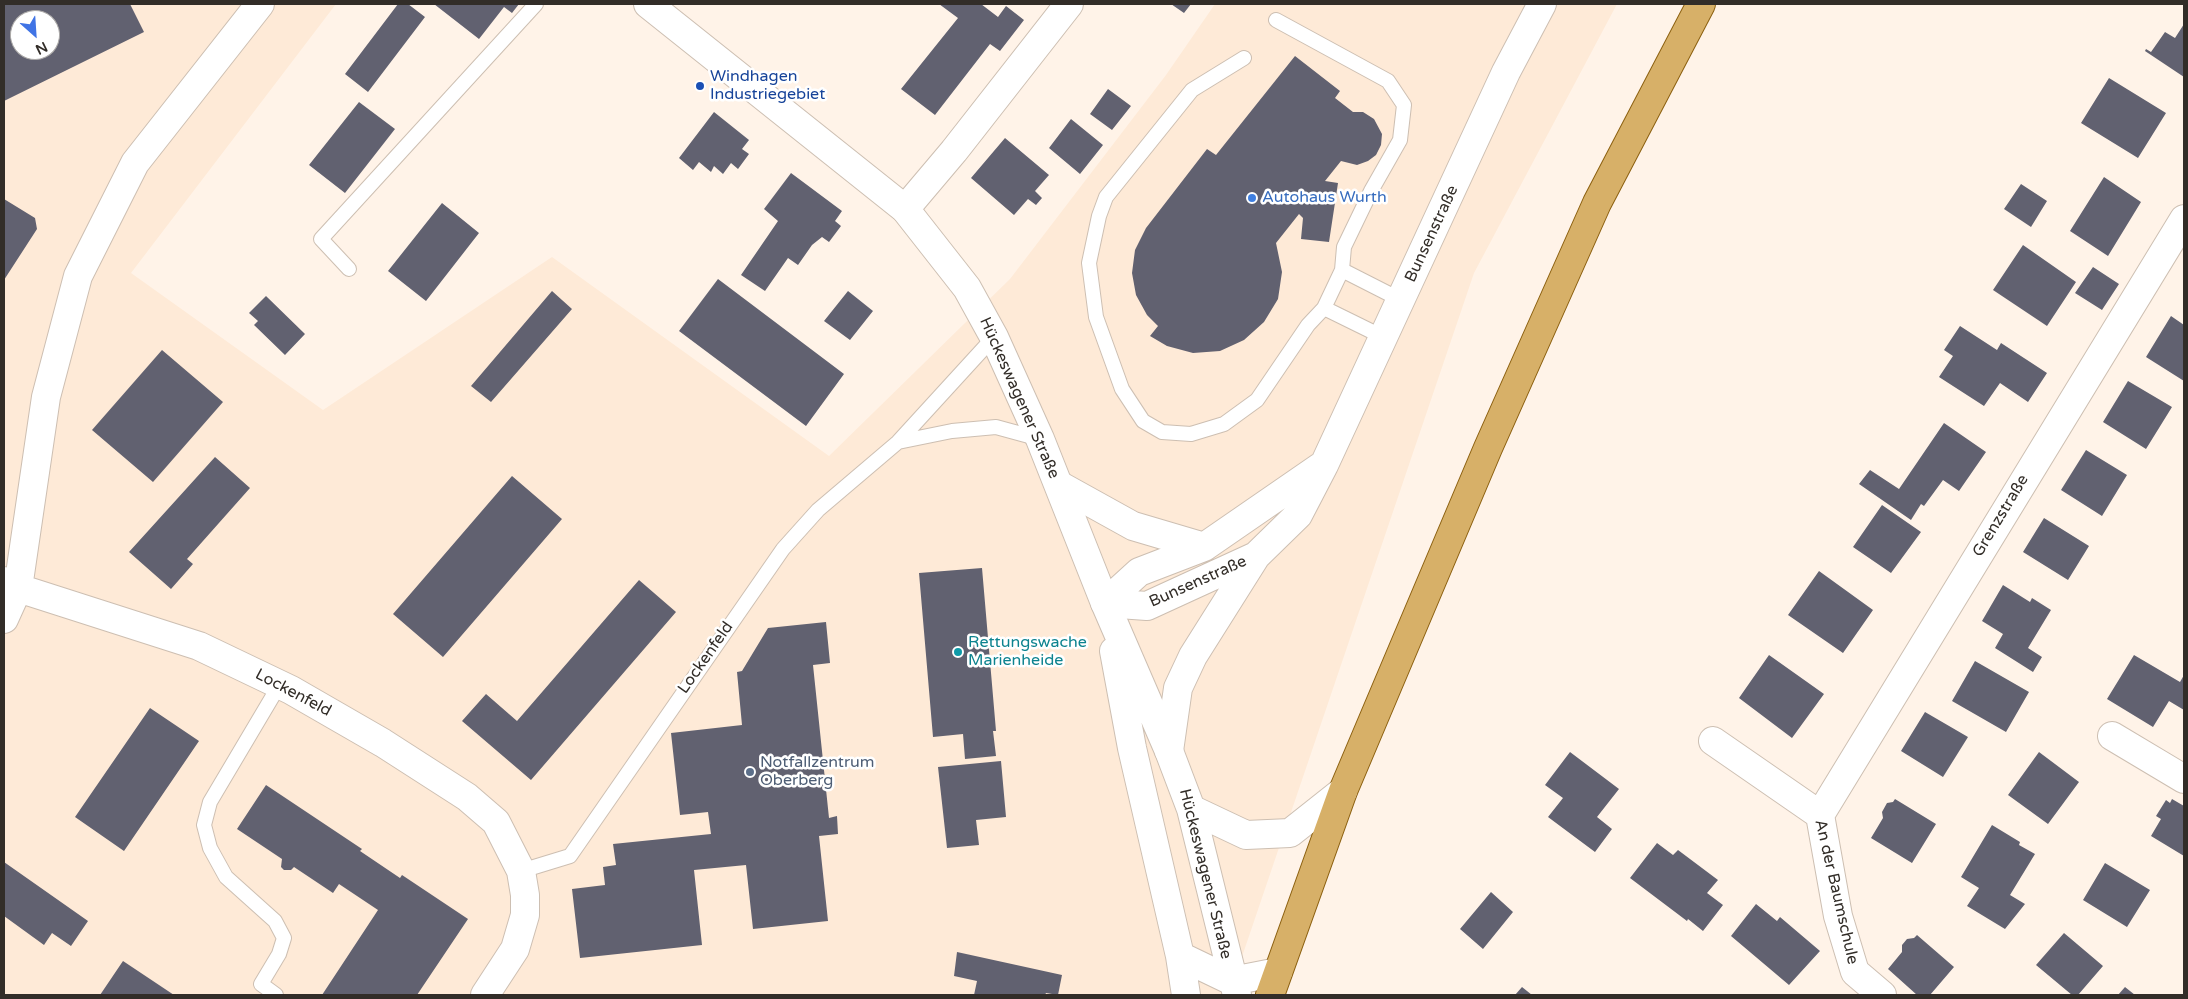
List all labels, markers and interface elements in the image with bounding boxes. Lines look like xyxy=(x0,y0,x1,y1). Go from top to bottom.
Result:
north arrow xyxy=(10,10,60,60)
text: N xyxy=(33,38,50,58)
place label: Windhagen Industriegebiet xyxy=(710,67,825,105)
marker: Windhagen Industriegebiet xyxy=(694,80,706,92)
street label: Bunsenstraße xyxy=(1401,183,1463,285)
place label: Autohaus Wurth xyxy=(1262,188,1387,208)
marker: Autohaus Wurth xyxy=(1246,192,1258,204)
street label: Hückeswagener Straße xyxy=(975,314,1063,482)
street label: Grenzstraße xyxy=(1969,471,2033,561)
street label: Bunsenstraße xyxy=(1146,552,1250,612)
street label: Lockenfeld xyxy=(674,618,738,698)
place label: Rettungswache Marienheide xyxy=(968,633,1087,671)
marker: Rettungswache Marienheide xyxy=(952,646,964,658)
street label: Lockenfeld xyxy=(252,665,334,721)
place label: Notfallzentrum Oberberg xyxy=(760,753,874,791)
marker: Notfallzentrum Oberberg xyxy=(744,766,756,778)
street label: Hückeswagener Straße xyxy=(1175,787,1235,961)
street label: An der Baumschule xyxy=(1810,818,1862,966)

